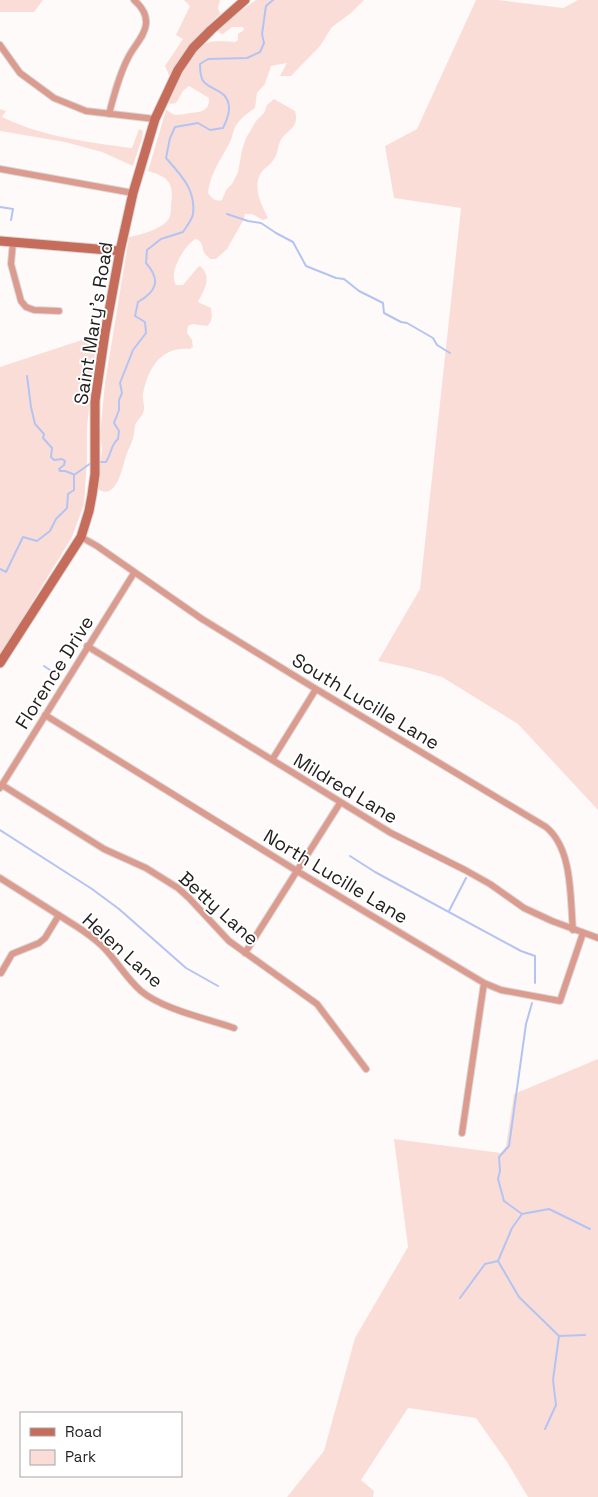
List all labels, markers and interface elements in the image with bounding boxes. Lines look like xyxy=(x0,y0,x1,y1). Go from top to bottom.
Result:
street label: Saint Mary's Road xyxy=(68,240,119,406)
street label: Florence Drive xyxy=(10,611,99,734)
street label: South Lucille Lane xyxy=(287,647,444,755)
street label: Mildred Lane xyxy=(289,747,402,829)
street label: North Lucille Lane xyxy=(259,823,413,929)
street label: Betty Lane xyxy=(173,866,264,951)
street label: Helen Lane xyxy=(77,908,168,993)
legend xyxy=(20,1412,182,1477)
text: Road xyxy=(65,1422,102,1441)
text: Park xyxy=(65,1447,96,1466)

